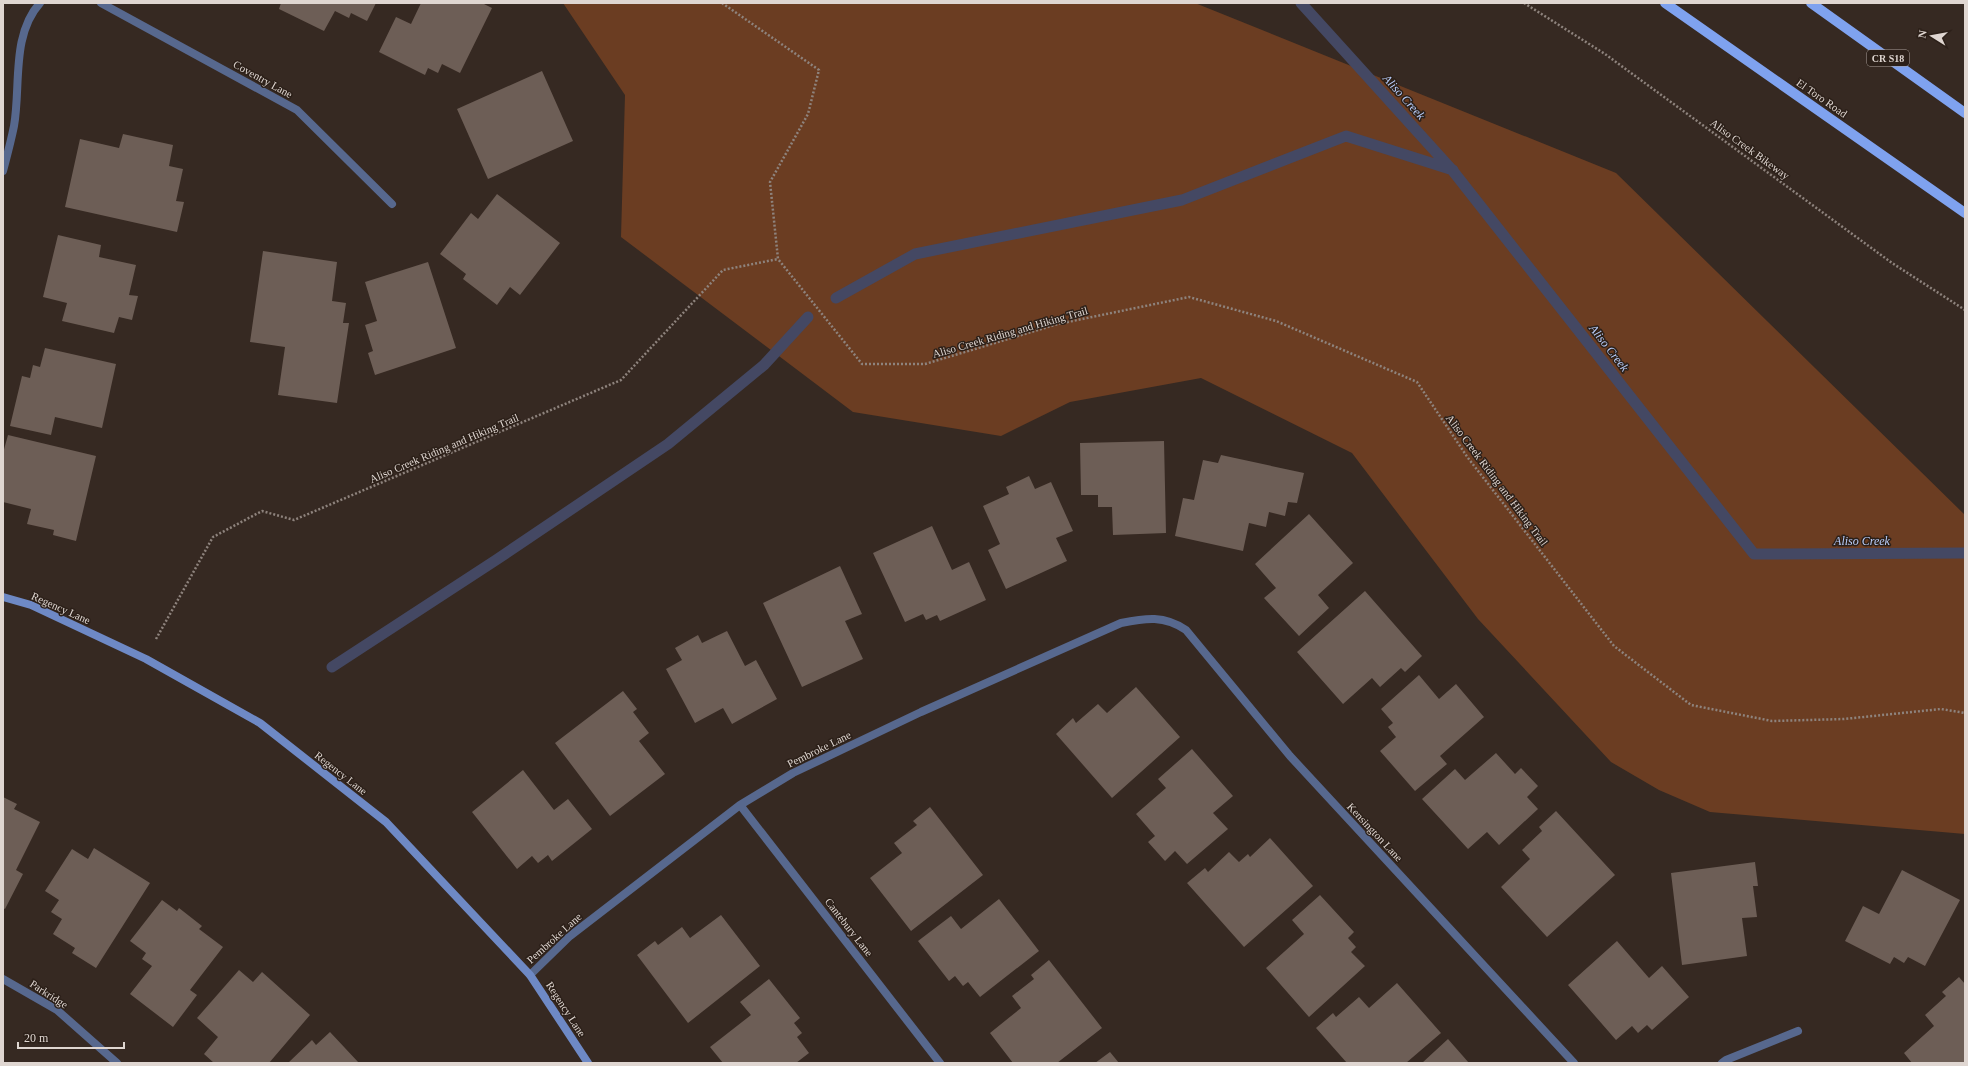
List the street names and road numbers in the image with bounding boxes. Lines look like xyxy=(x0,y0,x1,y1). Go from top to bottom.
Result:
road number: CR S18 xyxy=(1867,50,1909,66)
street label: Coventry Lane xyxy=(231,58,295,100)
street label: El Toro Road xyxy=(1794,76,1850,120)
street label: Aliso Creek Bikeway xyxy=(1708,116,1792,182)
street label: Aliso Creek Riding and Hiking Trail xyxy=(931,304,1089,360)
street label: Aliso Creek Riding and Hiking Trail xyxy=(368,411,520,485)
street label: Aliso Creek Riding and Hiking Trail xyxy=(1444,412,1550,548)
street label: Regency Lane xyxy=(30,590,92,626)
street label: Pembroke Lane xyxy=(785,728,853,770)
street label: Regency Lane xyxy=(312,749,370,797)
street label: Kensington Lane xyxy=(1345,800,1405,864)
street label: Cantebury Lane xyxy=(823,896,876,959)
street label: Pembroke Lane xyxy=(524,910,584,966)
street label: Parkridge xyxy=(28,977,70,1011)
street label: Regency Lane xyxy=(544,979,588,1039)

